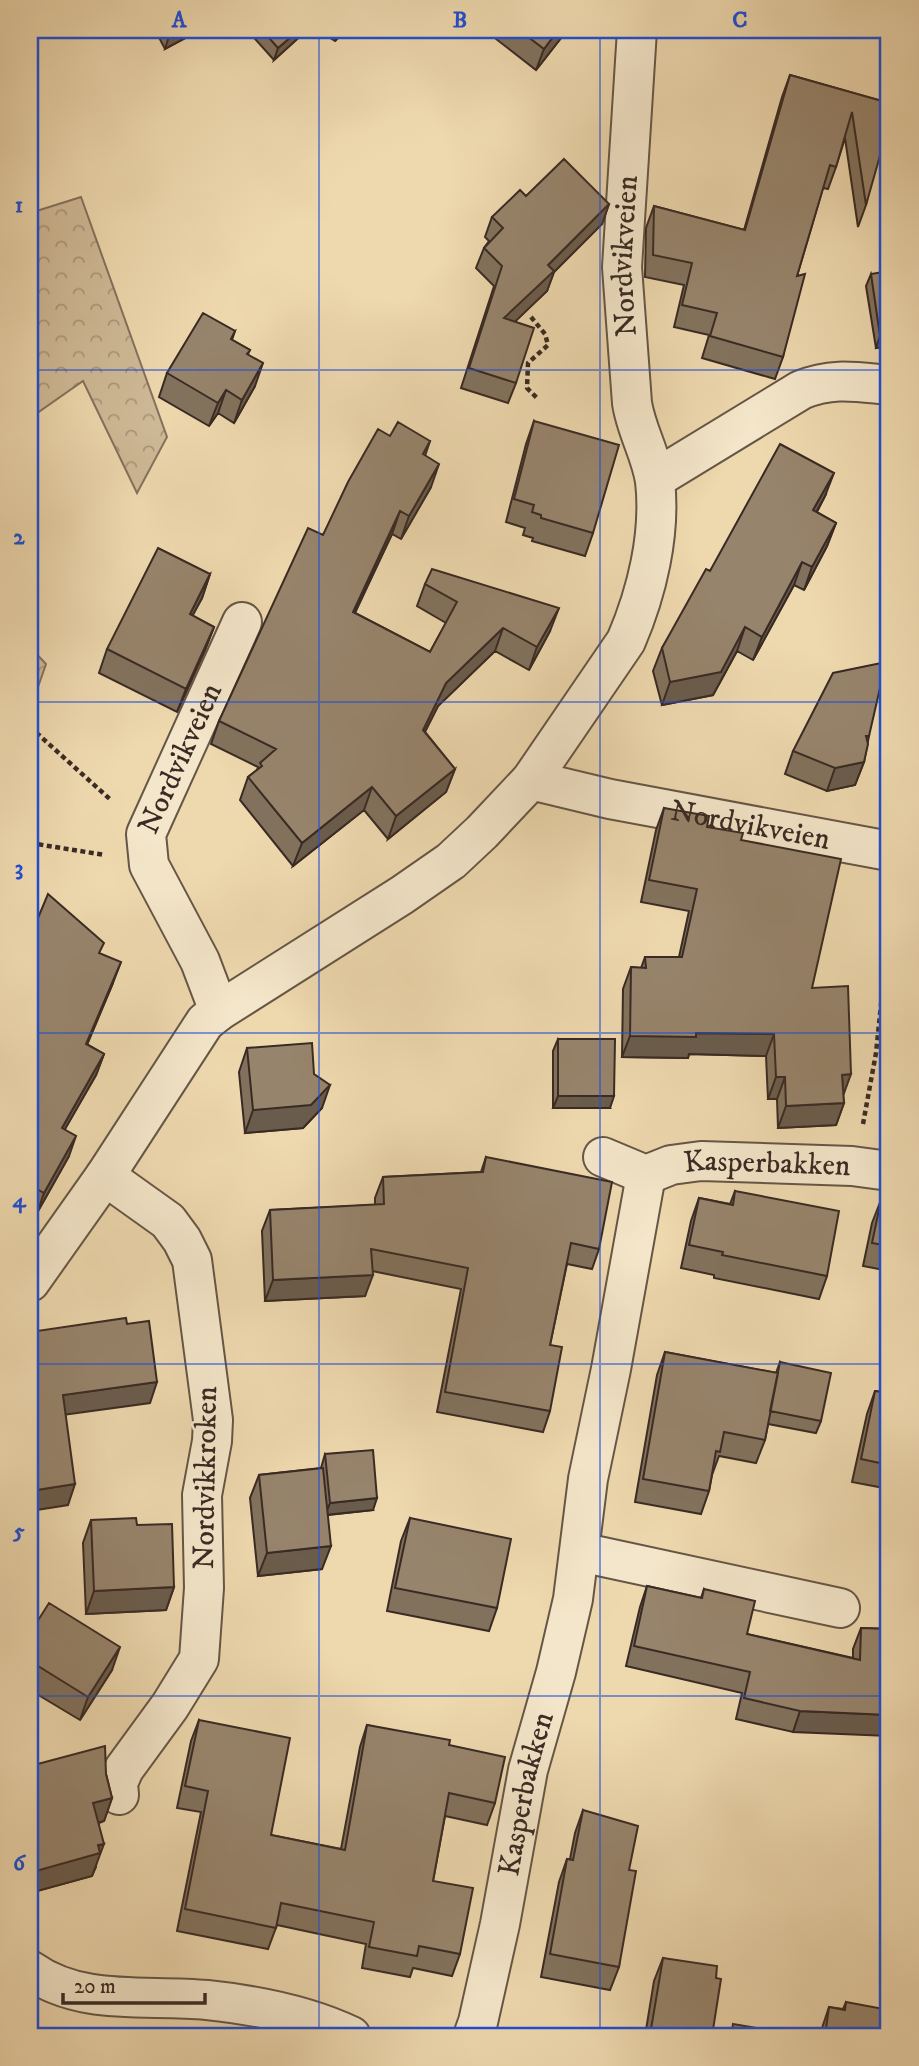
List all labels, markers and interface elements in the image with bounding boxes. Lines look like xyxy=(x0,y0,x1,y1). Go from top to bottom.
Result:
text: A xyxy=(171,6,188,35)
text: B xyxy=(453,6,467,35)
text: C xyxy=(732,6,748,35)
street label: Nordvikveien xyxy=(603,174,646,338)
text: 1 xyxy=(15,191,23,220)
text: 2 xyxy=(13,523,25,552)
street label: Nordvikveien xyxy=(130,677,230,840)
street label: Nordvikveien xyxy=(667,792,833,858)
text: 3 xyxy=(15,854,23,883)
street label: Kasperbakken xyxy=(681,1142,852,1184)
text: 4 xyxy=(12,1186,27,1215)
street label: Nordvikkroken xyxy=(186,1386,226,1570)
text: 5 xyxy=(12,1517,25,1546)
street label: Kasperbakken xyxy=(491,1707,562,1879)
text: 6 xyxy=(13,1849,27,1878)
scale bar xyxy=(63,1961,205,2005)
text: 20 m xyxy=(74,1974,116,2000)

